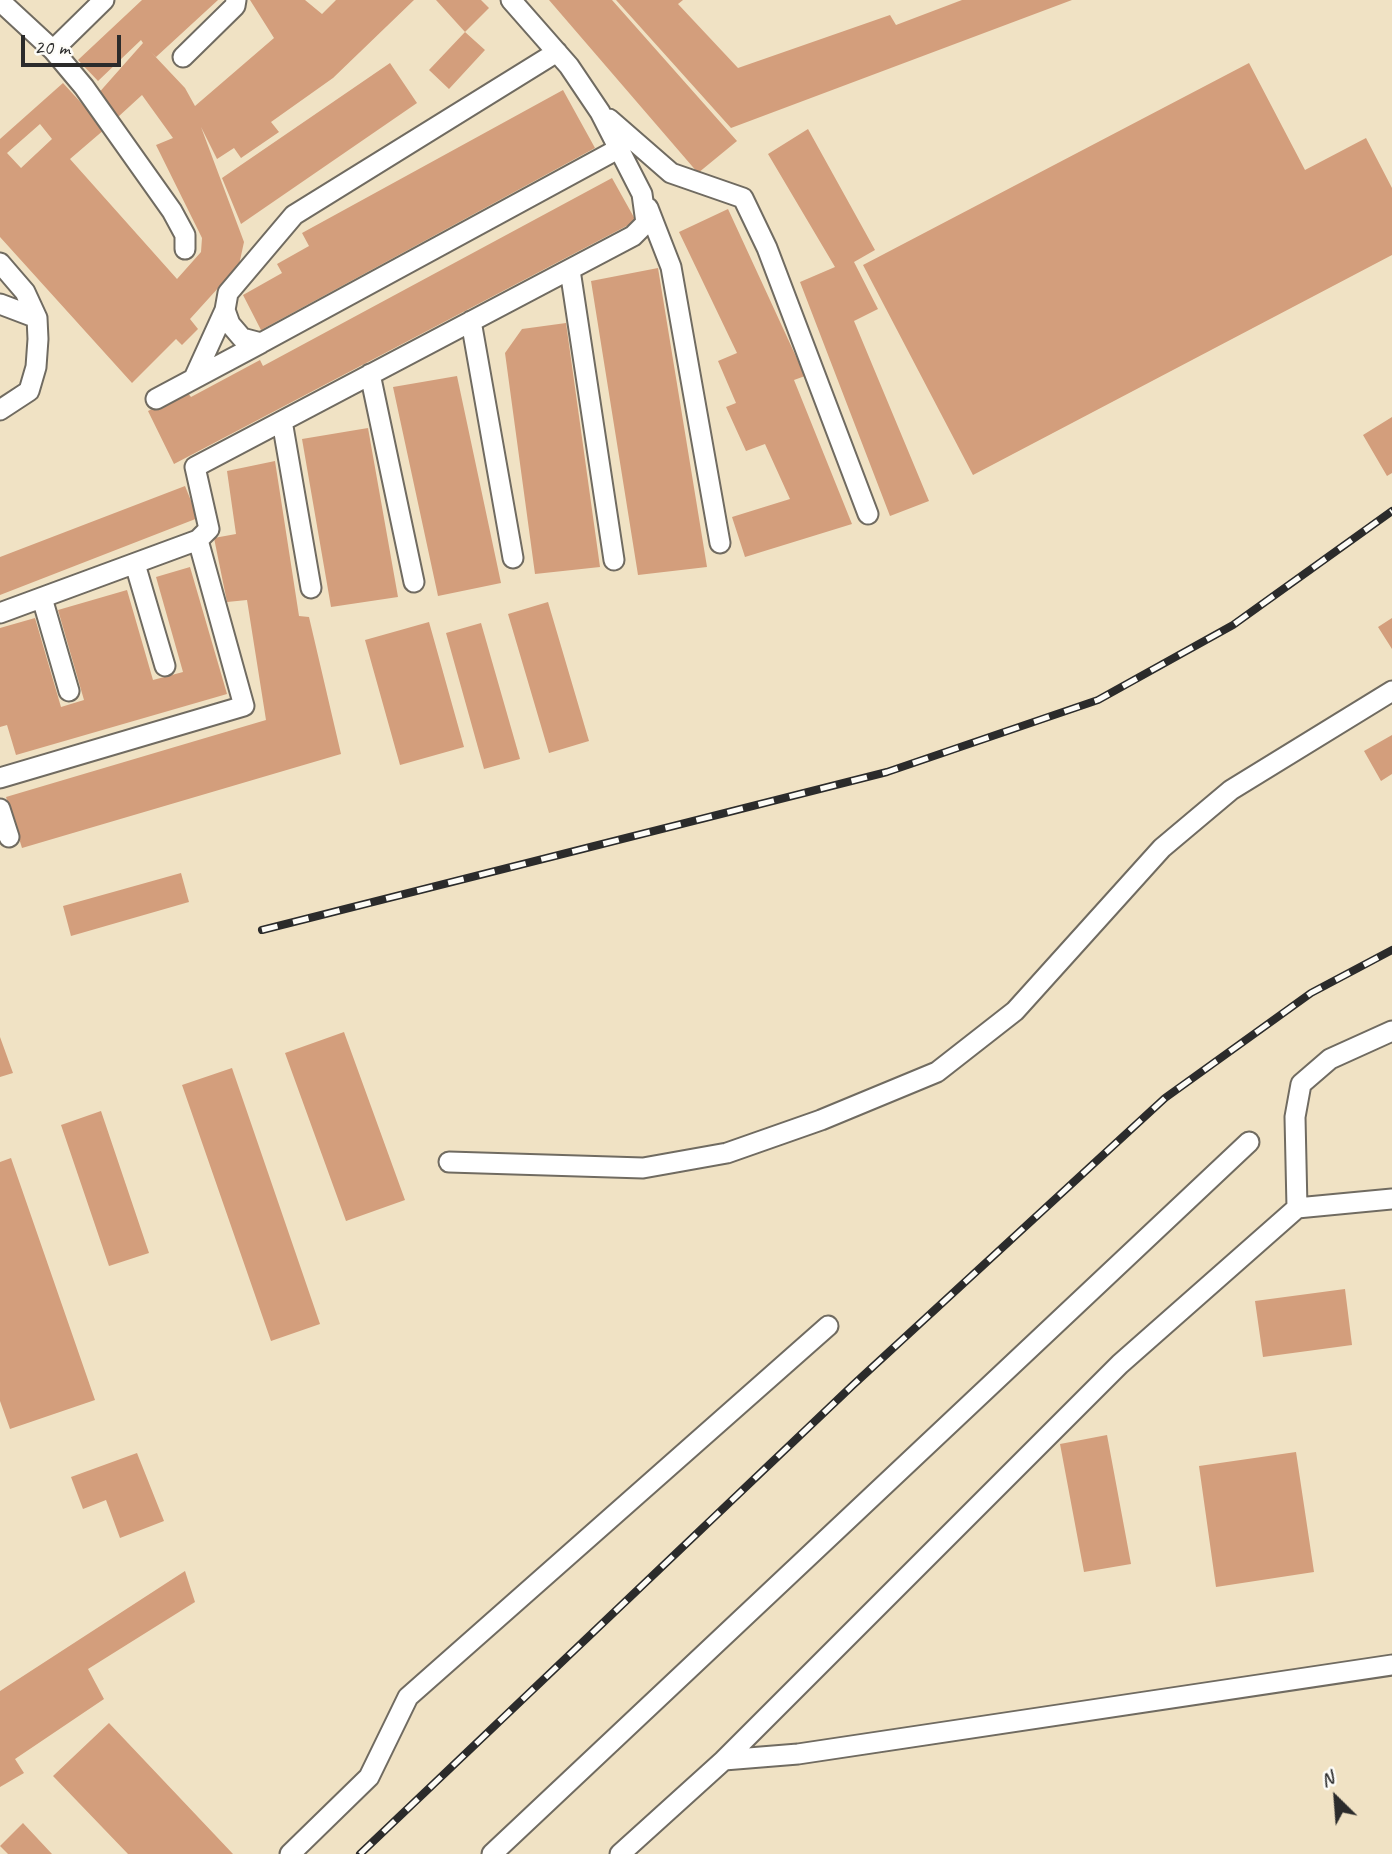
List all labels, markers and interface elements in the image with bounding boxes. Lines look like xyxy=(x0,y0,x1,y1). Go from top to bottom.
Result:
scale bar xyxy=(24,21,124,65)
text: 20 m xyxy=(34,34,70,60)
north arrow xyxy=(1301,1763,1371,1833)
text: N xyxy=(1317,1766,1338,1792)

